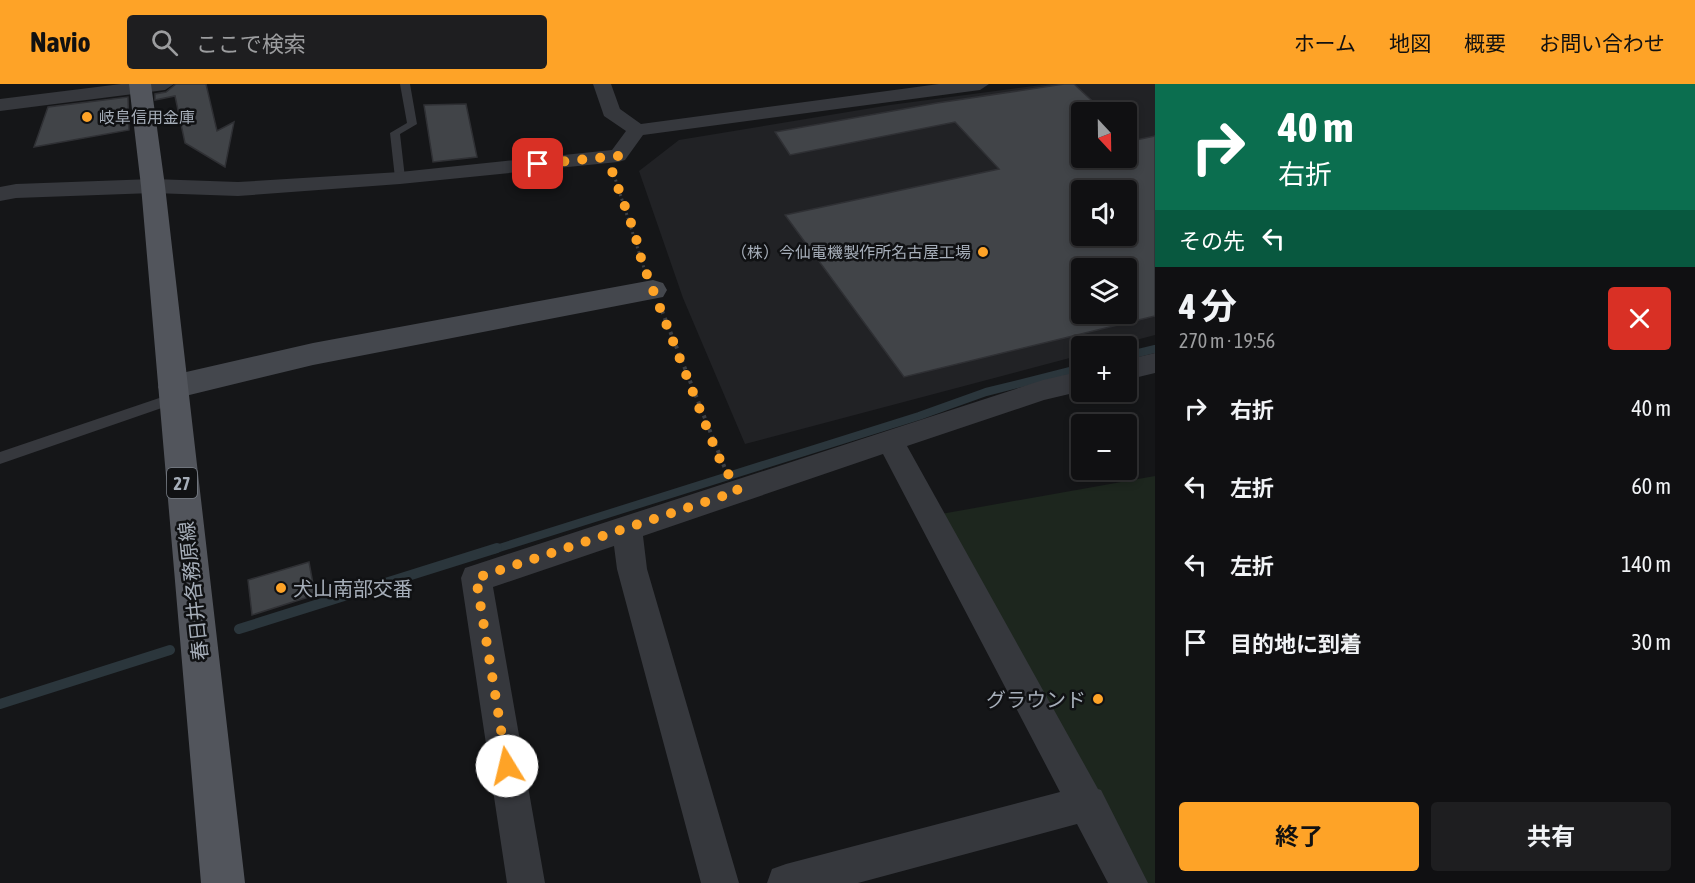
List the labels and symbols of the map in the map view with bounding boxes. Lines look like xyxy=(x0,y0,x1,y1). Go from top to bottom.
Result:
north arrow xyxy=(1071,102,1137,168)
place label: 岐阜信用金庫 xyxy=(99,108,195,126)
marker: 岐阜信用金庫 xyxy=(80,110,94,124)
pin xyxy=(512,138,563,189)
place label: （株）今仙電機製作所名古屋工場 xyxy=(731,243,971,261)
marker: （株）今仙電機製作所名古屋工場 xyxy=(976,245,990,259)
road number: 27 xyxy=(167,468,197,498)
street label: 春日井各務原線 xyxy=(174,520,212,662)
place label: 犬山南部交番 xyxy=(293,577,413,600)
marker: 犬山南部交番 xyxy=(274,581,288,595)
place label: グラウンド xyxy=(986,688,1086,711)
marker: グラウンド xyxy=(1091,692,1105,706)
position arrow xyxy=(475,734,539,798)

